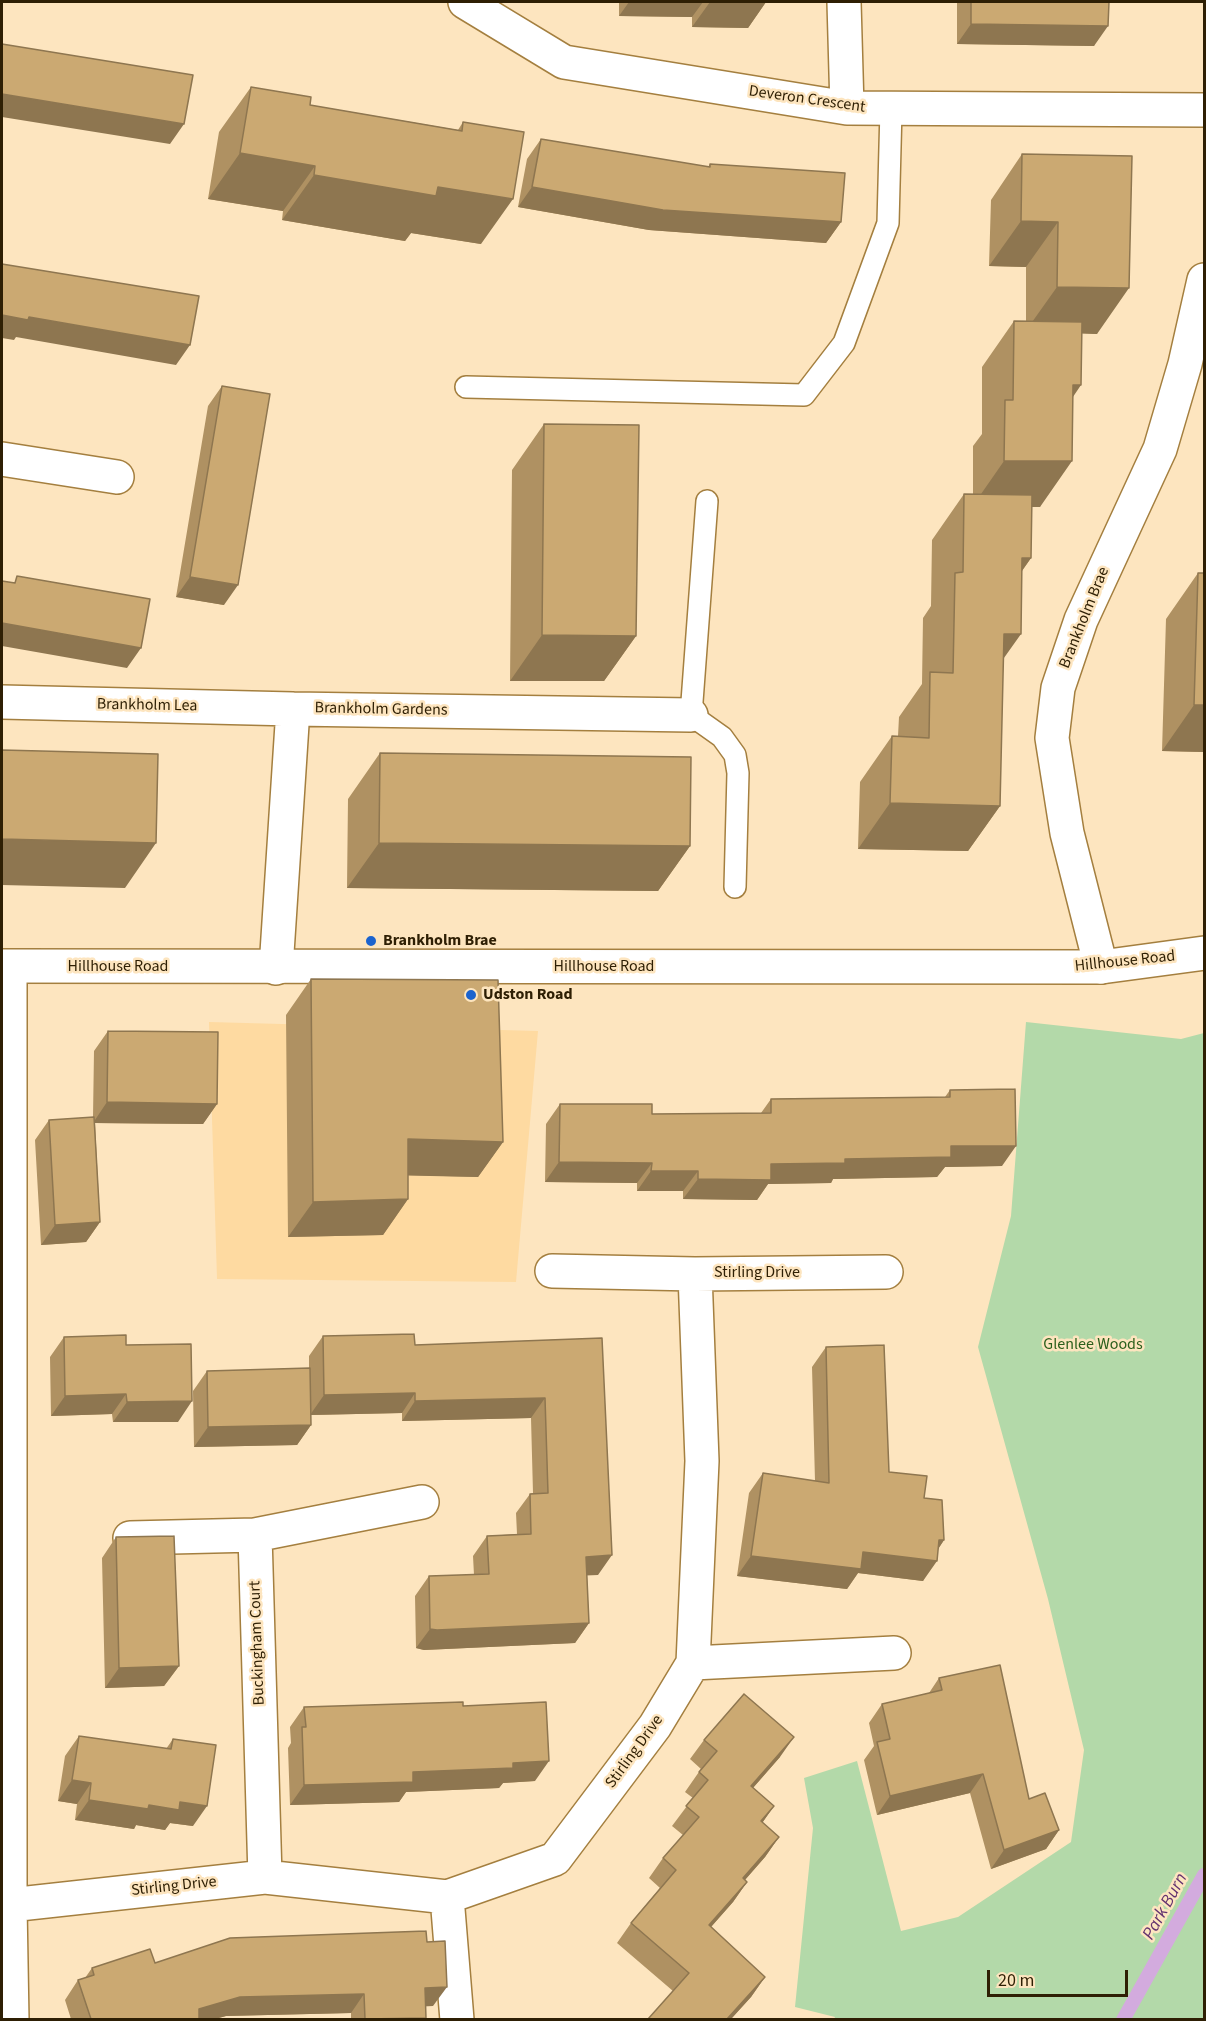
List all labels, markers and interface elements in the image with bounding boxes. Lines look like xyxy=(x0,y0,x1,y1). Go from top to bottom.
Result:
street label: Deveron Crescent xyxy=(748,82,866,118)
street label: Brankholm Brae xyxy=(1056,564,1114,672)
street label: Brankholm Lea xyxy=(97,696,197,716)
street label: Brankholm Gardens xyxy=(314,699,448,721)
place label: Brankholm Brae xyxy=(383,931,497,951)
marker: Brankholm Brae xyxy=(364,934,378,948)
street label: Hillhouse Road xyxy=(1074,947,1176,977)
street label: Hillhouse Road xyxy=(68,957,168,977)
street label: Hillhouse Road xyxy=(554,957,654,977)
place label: Udston Road xyxy=(483,985,573,1005)
marker: Udston Road xyxy=(464,988,478,1002)
street label: Stirling Drive xyxy=(714,1263,800,1283)
park label: Glenlee Woods xyxy=(1043,1335,1143,1355)
street label: Buckingham Court xyxy=(246,1580,270,1706)
street label: Stirling Drive xyxy=(602,1712,668,1792)
water label: Park Burn xyxy=(1139,1870,1193,1944)
street label: Stirling Drive xyxy=(130,1873,218,1901)
scale bar xyxy=(990,1958,1131,1996)
text: 20 m xyxy=(998,1968,1034,1993)

